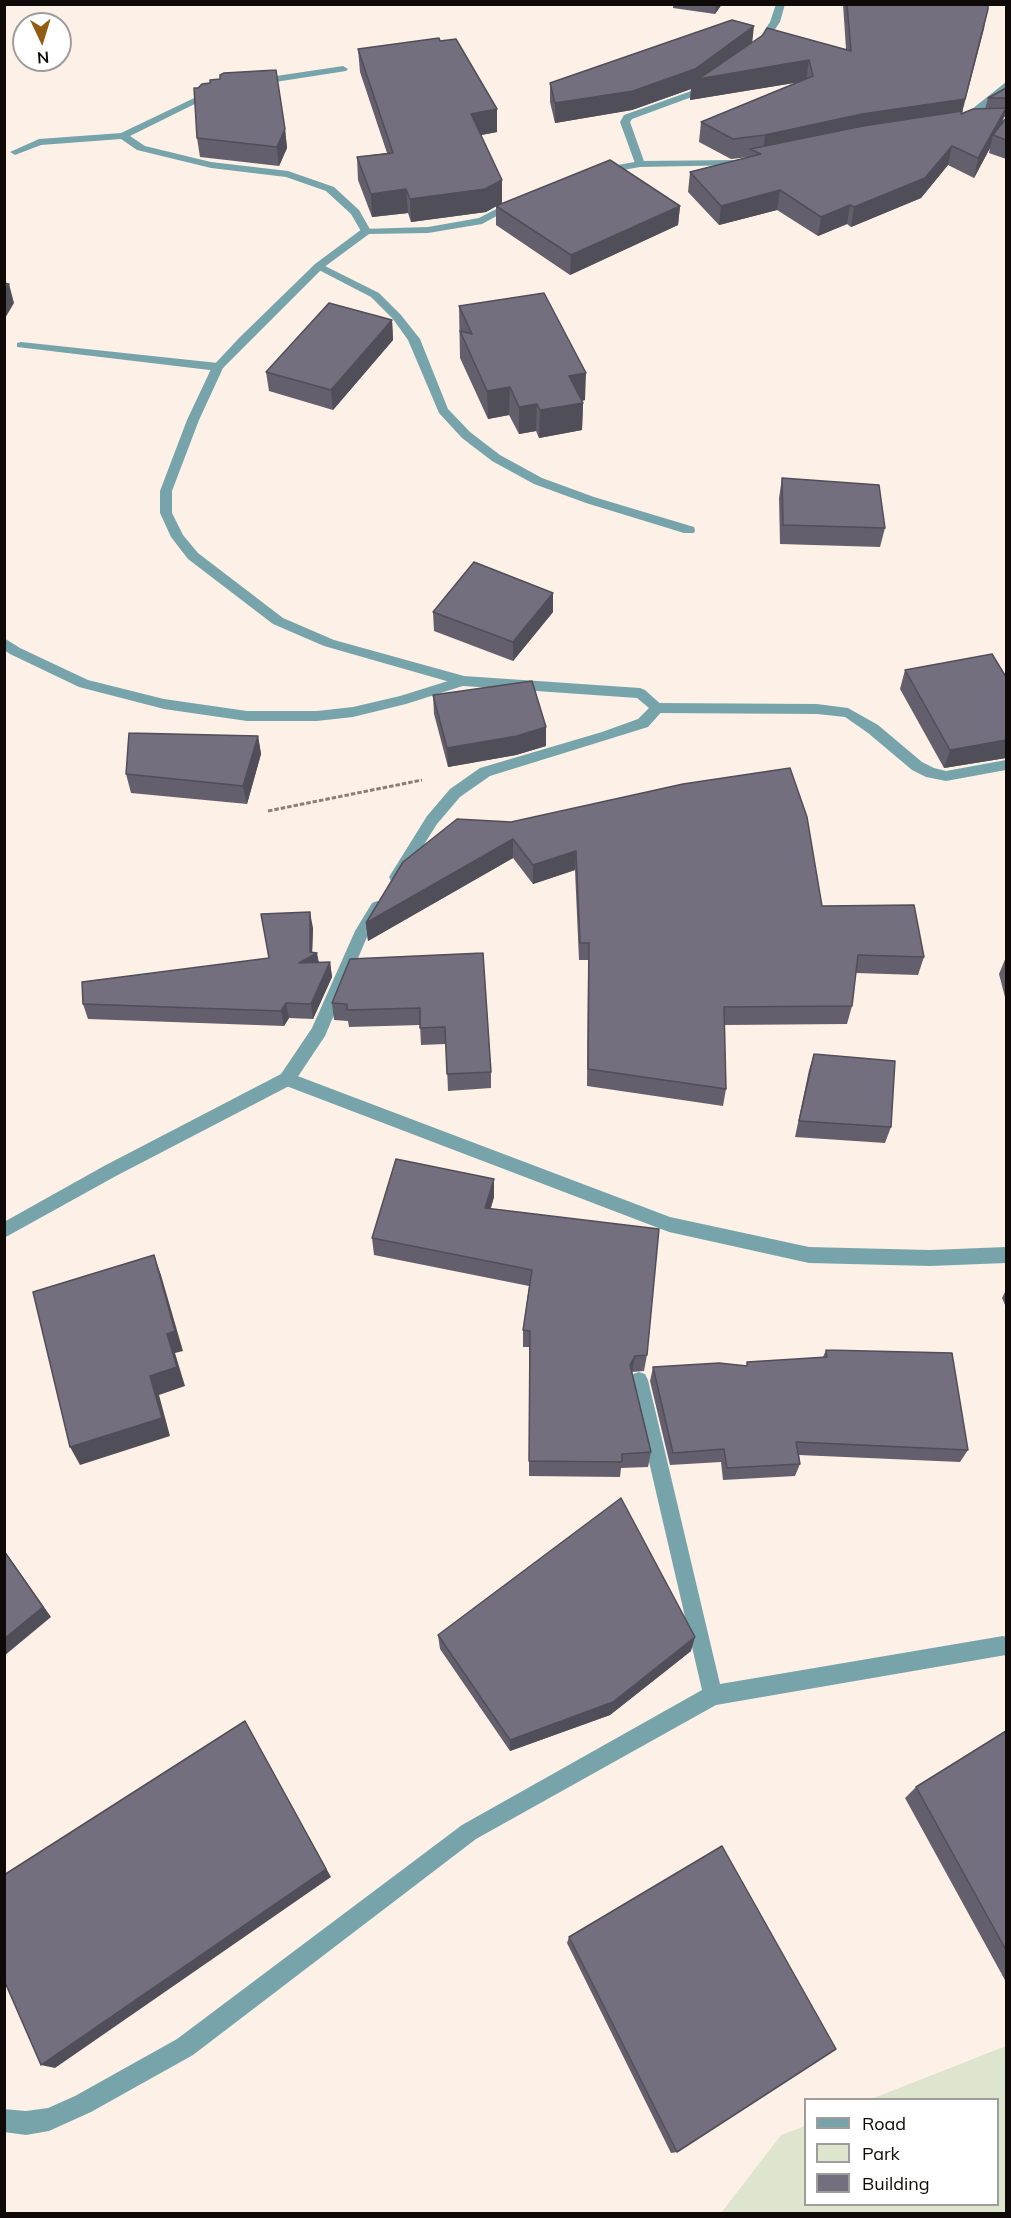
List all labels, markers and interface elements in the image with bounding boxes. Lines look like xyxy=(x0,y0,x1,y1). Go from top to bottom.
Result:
north arrow xyxy=(12,12,72,72)
text: N xyxy=(36,48,50,68)
legend xyxy=(804,2098,999,2206)
text: Road xyxy=(862,2112,906,2135)
text: Park xyxy=(862,2142,900,2165)
text: Building xyxy=(862,2172,930,2195)

